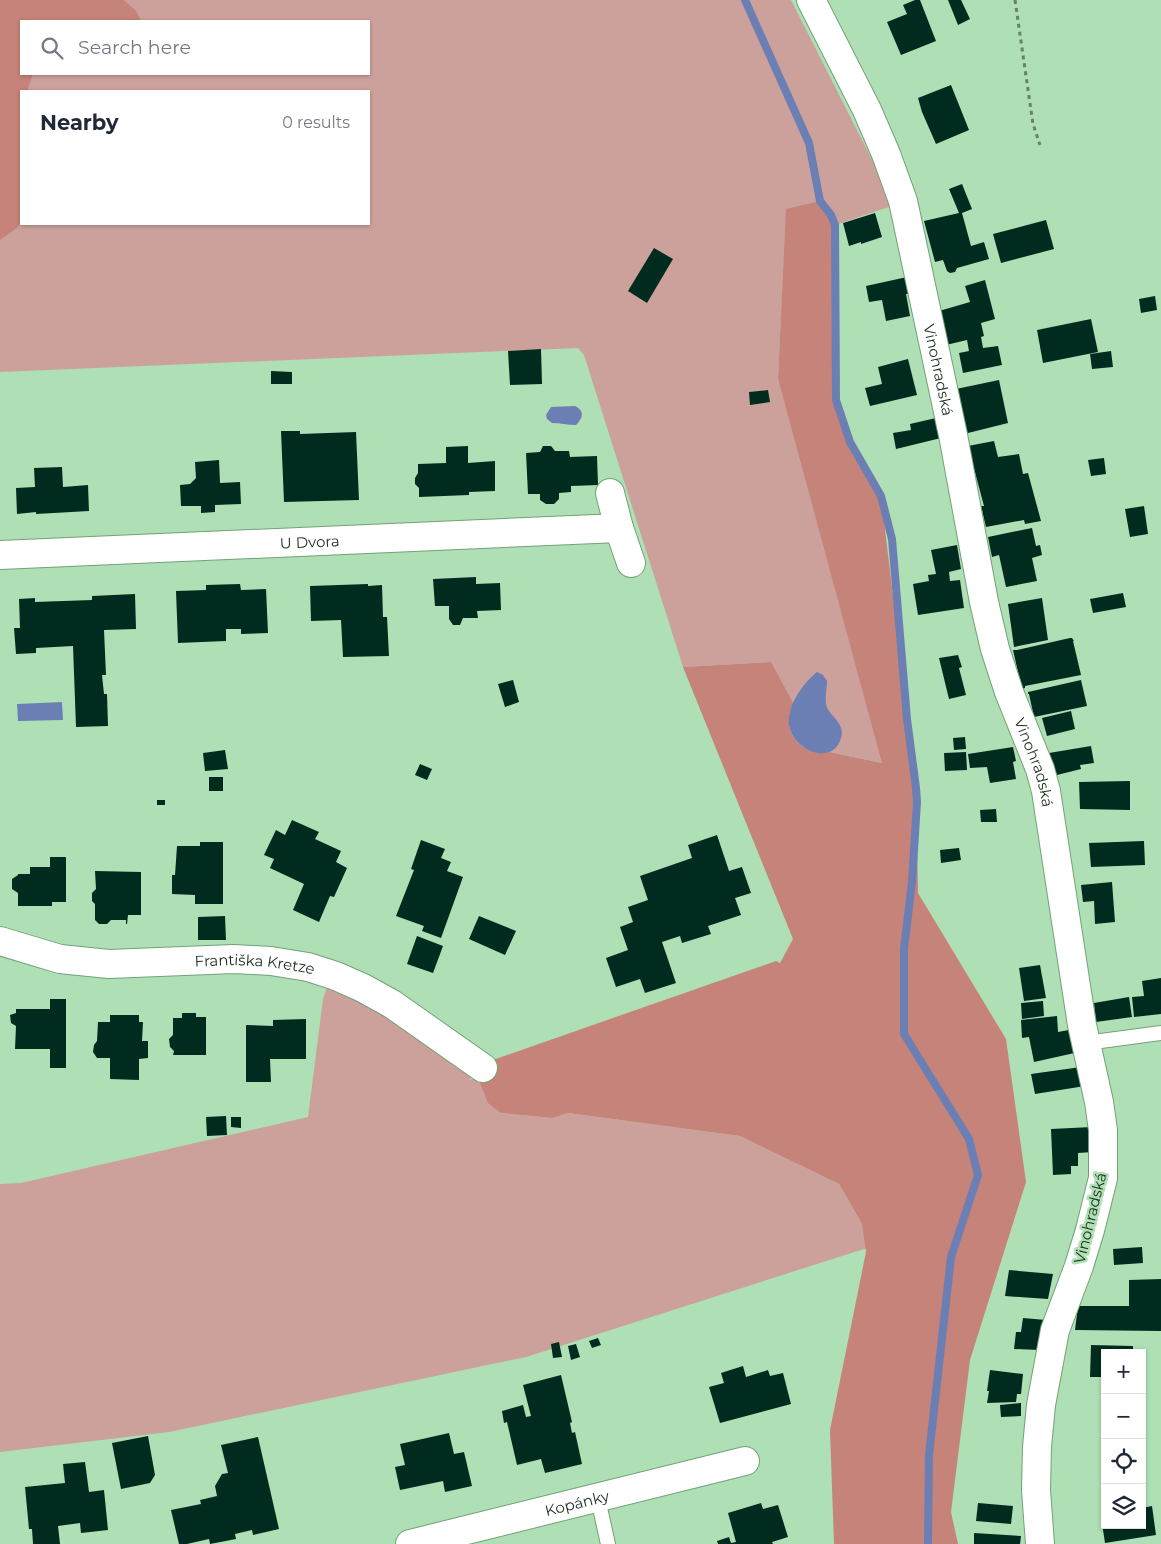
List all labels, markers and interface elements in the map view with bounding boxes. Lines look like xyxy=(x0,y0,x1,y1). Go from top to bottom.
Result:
search box xyxy=(20,20,370,75)
icon: search xyxy=(38,34,66,62)
text: Search here xyxy=(78,36,191,59)
text: Nearby xyxy=(40,110,119,135)
text: 0 results xyxy=(282,113,350,132)
street label: Vinohradská xyxy=(920,322,958,418)
street label: U Dvora xyxy=(279,531,340,552)
street label: Vinohradská xyxy=(1011,715,1058,808)
street label: Františka Kretze xyxy=(194,949,318,978)
street label: Vinohradská xyxy=(1069,1170,1111,1266)
map controls xyxy=(1101,1349,1146,1529)
button: + xyxy=(1101,1349,1146,1394)
button: − xyxy=(1101,1394,1146,1439)
button: locate xyxy=(1101,1439,1146,1484)
button: layers xyxy=(1101,1484,1146,1529)
street label: Kopánky xyxy=(543,1485,612,1520)

